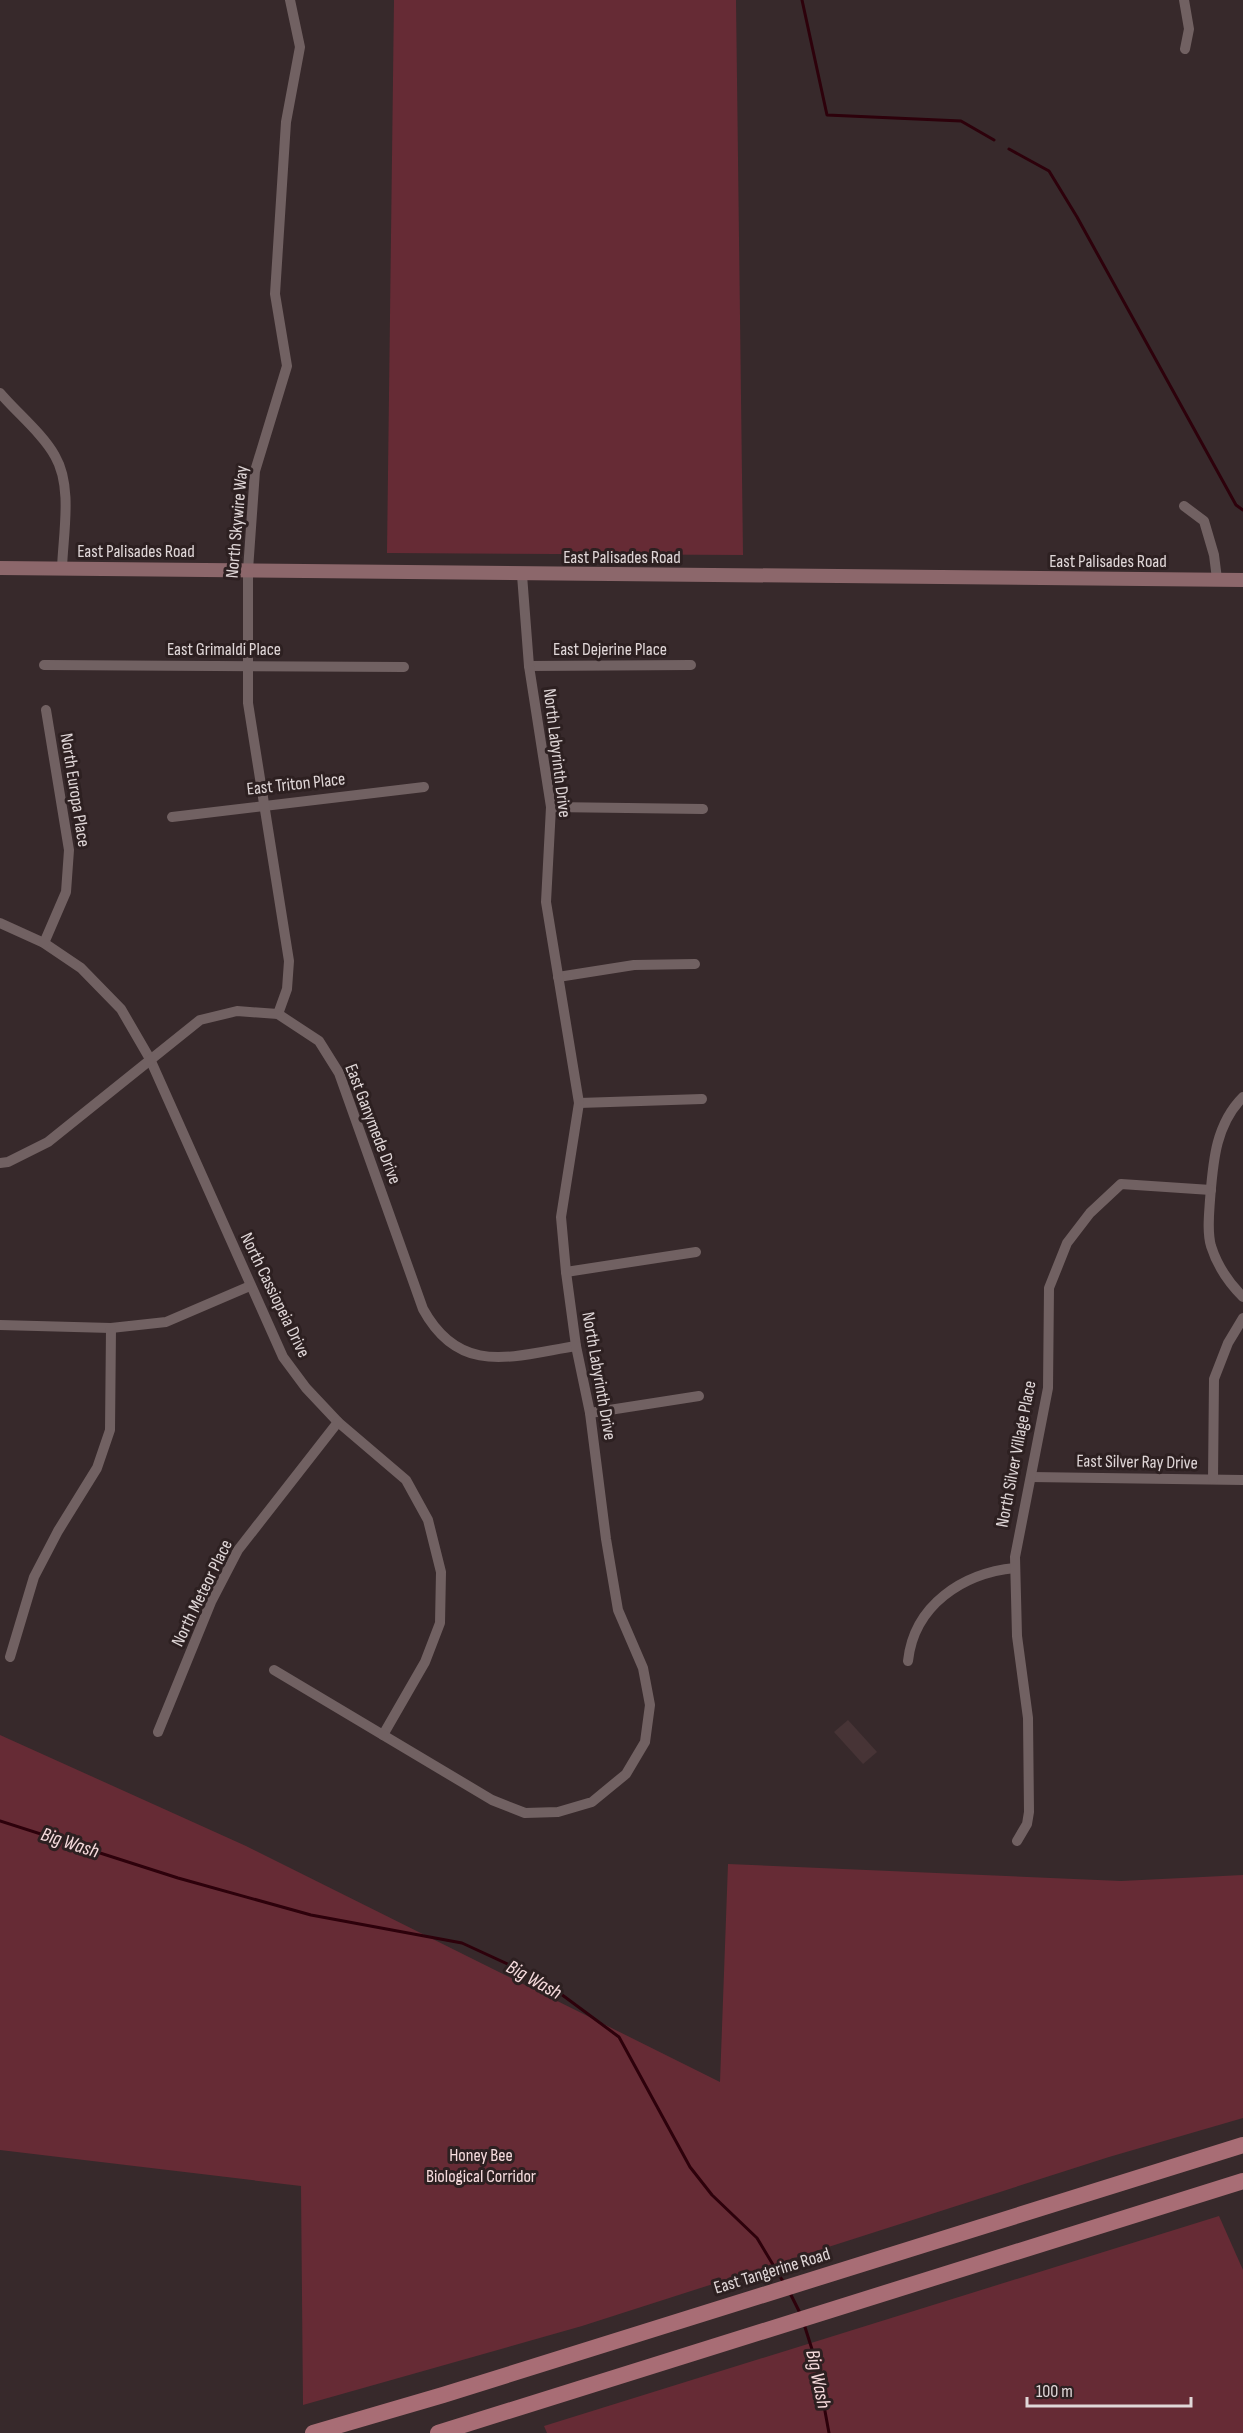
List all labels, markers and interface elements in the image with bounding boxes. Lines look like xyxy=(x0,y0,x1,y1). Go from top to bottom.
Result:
street label: North Skywire Way xyxy=(222,465,252,579)
street label: East Palisades Road xyxy=(77,541,195,562)
street label: East Palisades Road xyxy=(563,547,681,568)
street label: East Palisades Road xyxy=(1049,551,1167,572)
street label: East Grimaldi Place xyxy=(167,639,281,660)
street label: East Dejerine Place xyxy=(553,639,667,660)
street label: North Labyrinth Drive xyxy=(539,687,575,819)
street label: North Europa Place xyxy=(56,732,94,848)
street label: East Triton Place xyxy=(246,768,346,800)
street label: East Ganymede Drive xyxy=(340,1061,406,1187)
street label: North Cassiopeia Drive xyxy=(236,1229,314,1361)
street label: North Labyrinth Drive xyxy=(577,1310,621,1442)
street label: North Silver Village Place xyxy=(991,1379,1041,1529)
street label: East Silver Ray Drive xyxy=(1076,1450,1198,1474)
street label: North Meteor Place xyxy=(167,1536,237,1650)
water label: Big Wash xyxy=(38,1822,102,1864)
water label: Big Wash xyxy=(502,1955,566,2005)
park label: Honey Bee Biological Corridor xyxy=(426,2145,536,2187)
street label: East Tangerine Road xyxy=(711,2243,833,2299)
water label: Big Wash xyxy=(800,2347,836,2411)
scale bar xyxy=(1027,2370,1190,2408)
text: 100 m xyxy=(1036,2381,1073,2402)

